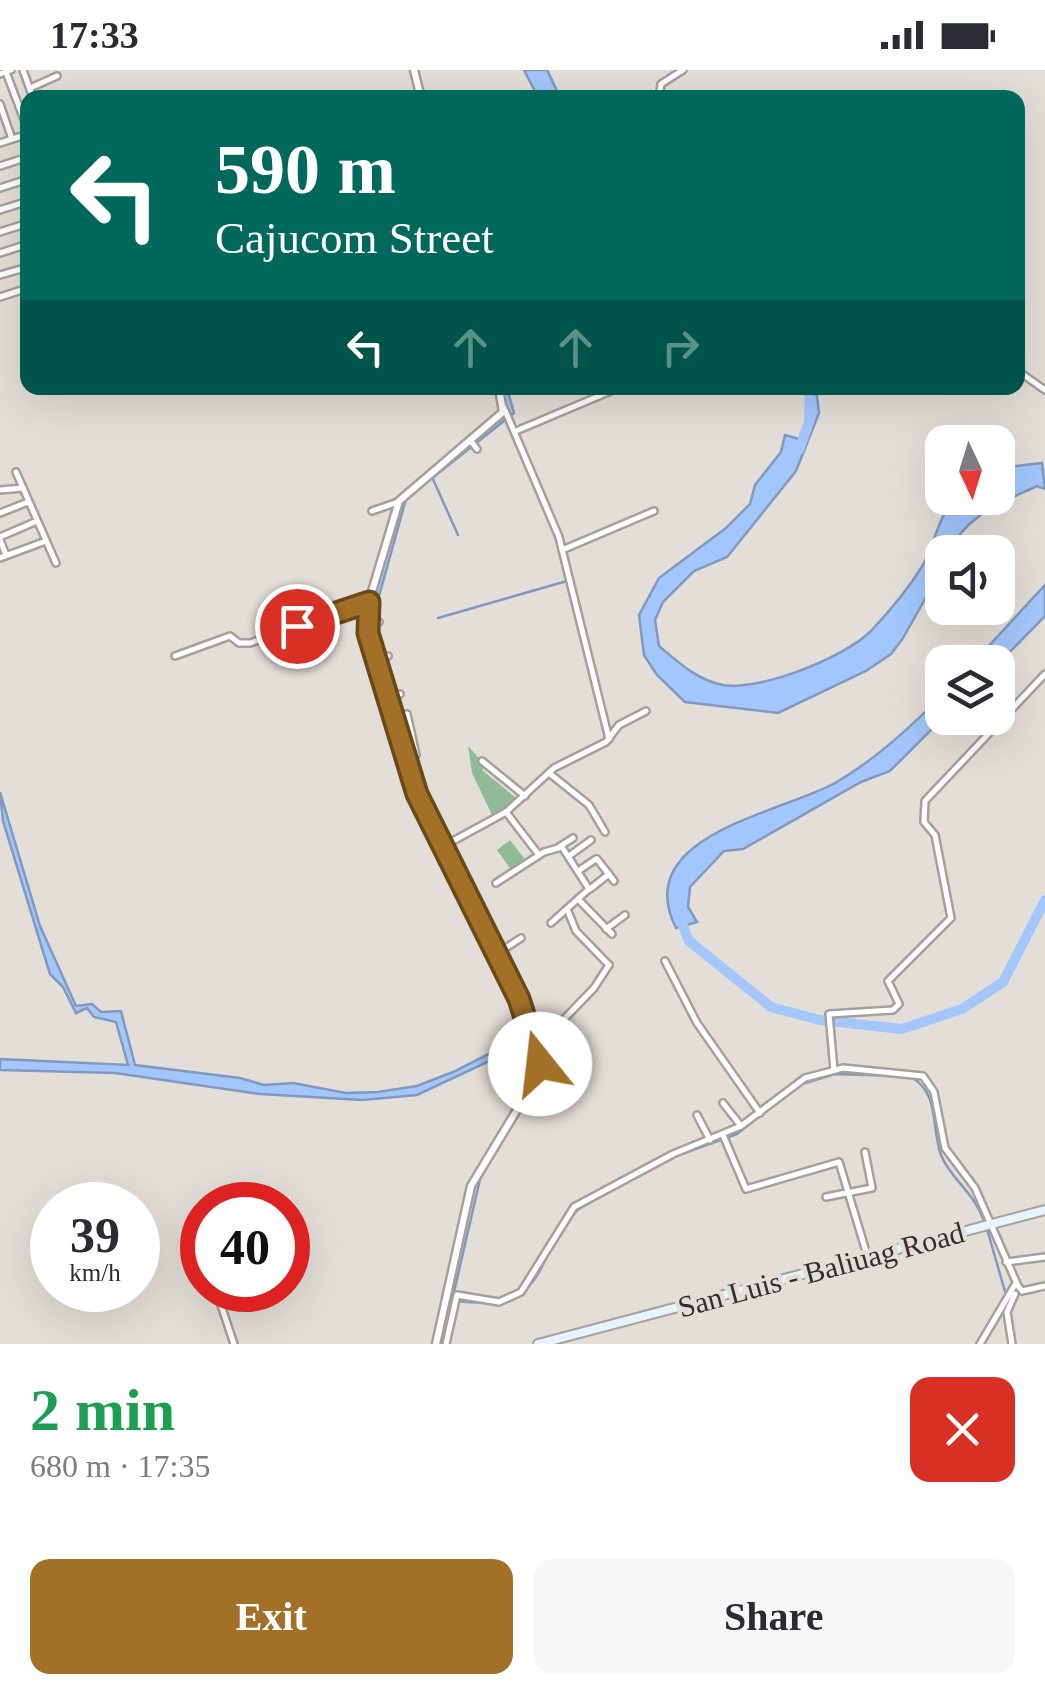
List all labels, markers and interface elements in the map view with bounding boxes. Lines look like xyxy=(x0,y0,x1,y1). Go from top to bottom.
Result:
text: 17:33 xyxy=(50,14,139,56)
icon: left xyxy=(50,130,180,260)
text: 590 m xyxy=(215,131,396,208)
text: Cajucom Street xyxy=(215,213,494,263)
icon: left xyxy=(338,320,393,375)
icon: ahead xyxy=(443,320,498,375)
icon: ahead xyxy=(548,320,603,375)
icon: right xyxy=(653,320,708,375)
north arrow xyxy=(925,425,1015,515)
map controls xyxy=(925,425,1015,735)
button: sound xyxy=(925,535,1015,625)
pin xyxy=(255,584,340,669)
icon: arrive xyxy=(270,599,325,654)
button: layers xyxy=(925,645,1015,735)
position arrow xyxy=(488,1012,592,1116)
speed limit sign: 40 xyxy=(180,1182,310,1312)
text: 39 xyxy=(70,1207,120,1263)
street label: San Luis - Baliuag Road xyxy=(674,1215,968,1324)
text: km/h xyxy=(69,1259,121,1286)
text: 2 min xyxy=(30,1377,175,1443)
button: close xyxy=(910,1377,1015,1482)
text: 680 m · 17:35 xyxy=(30,1448,210,1484)
button: Exit xyxy=(30,1559,513,1674)
button: Share xyxy=(533,1559,1015,1674)

